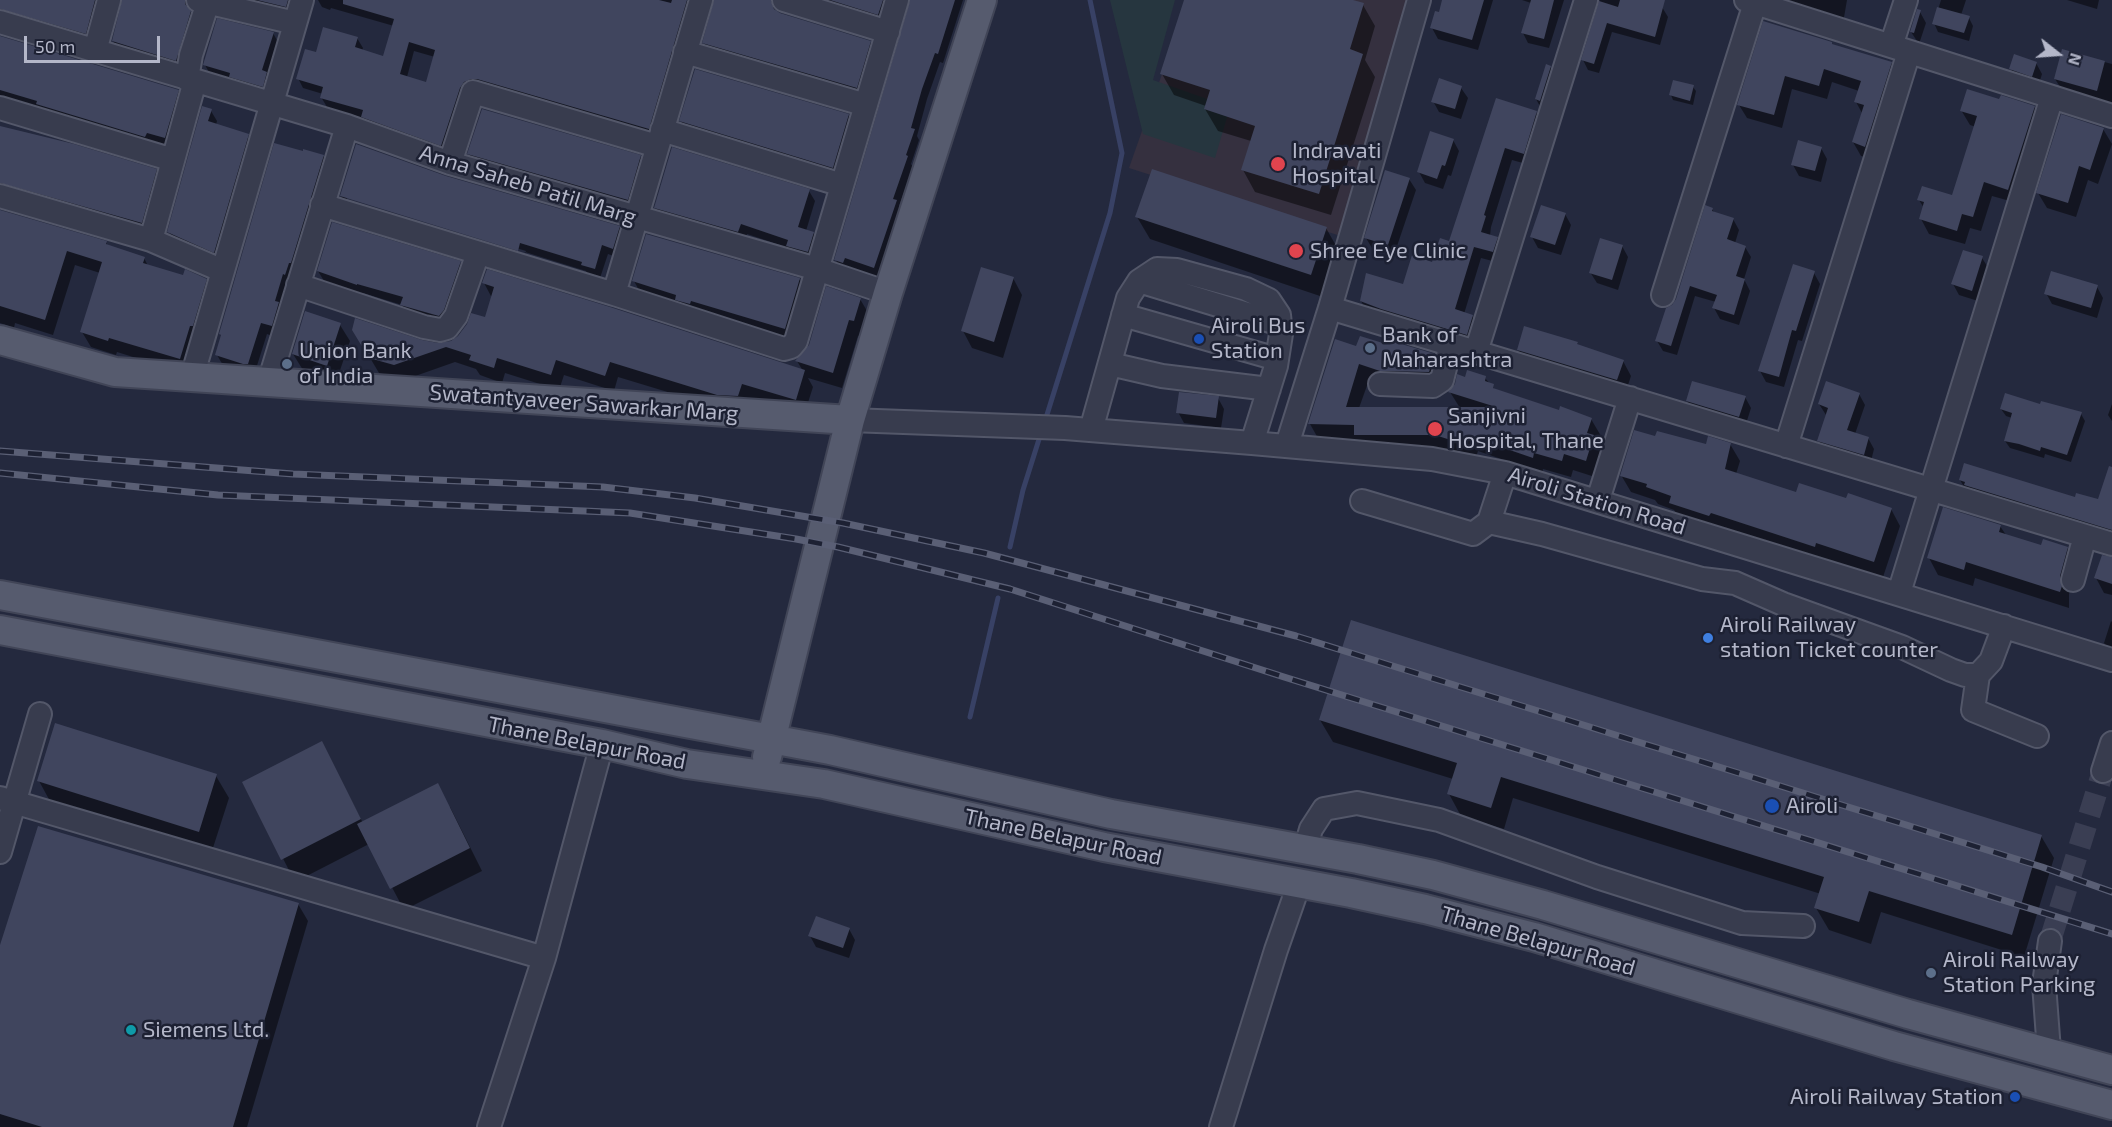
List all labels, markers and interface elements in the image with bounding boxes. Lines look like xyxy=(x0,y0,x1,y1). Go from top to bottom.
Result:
scale bar xyxy=(27,24,164,62)
north arrow xyxy=(2028,24,2088,84)
text: 50 m xyxy=(35,35,75,57)
text: N xyxy=(2065,51,2086,68)
place label: Indravati Hospital xyxy=(1292,138,1382,190)
street label: Anna Saheb Patil Marg xyxy=(416,139,640,231)
marker: Indravati Hospital xyxy=(1269,155,1287,173)
place label: Shree Eye Clinic xyxy=(1310,238,1466,264)
marker: Shree Eye Clinic xyxy=(1287,242,1305,260)
place label: Airoli Bus Station xyxy=(1211,313,1305,364)
place label: Bank of Maharashtra xyxy=(1382,322,1512,374)
marker: Airoli Bus Station xyxy=(1192,332,1206,346)
place label: Union Bank of India xyxy=(299,338,412,390)
marker: Bank of Maharashtra xyxy=(1363,341,1377,355)
marker: Union Bank of India xyxy=(280,357,294,371)
street label: Swatantyaveer Sawarkar Marg xyxy=(429,379,739,427)
place label: Sanjivni Hospital, Thane xyxy=(1448,403,1604,454)
marker: Sanjivni Hospital, Thane xyxy=(1426,420,1444,438)
street label: Airoli Station Road xyxy=(1505,461,1689,541)
place label: Airoli Railway station Ticket counter xyxy=(1720,612,1938,664)
marker: Airoli Railway station Ticket counter xyxy=(1701,631,1715,645)
street label: Thane Belapur Road xyxy=(486,711,688,775)
place label: Airoli xyxy=(1786,793,1838,819)
marker: Airoli xyxy=(1763,797,1781,815)
street label: Thane Belapur Road xyxy=(962,803,1164,871)
street label: Thane Belapur Road xyxy=(1438,901,1638,981)
place label: Airoli Railway Station Parking xyxy=(1943,947,2095,998)
marker: Airoli Railway Station Parking xyxy=(1924,966,1938,980)
place label: Siemens Ltd. xyxy=(143,1017,269,1043)
marker: Siemens Ltd. xyxy=(124,1023,138,1037)
place label: Airoli Railway Station xyxy=(1790,1084,2003,1110)
marker: Airoli Railway Station xyxy=(2008,1090,2022,1104)

